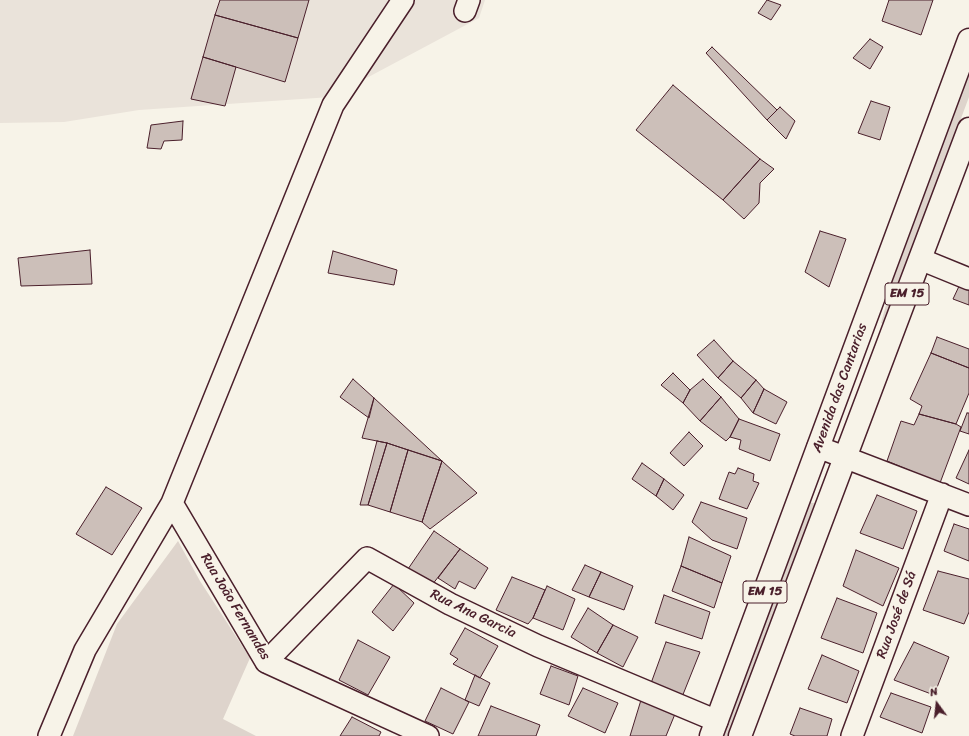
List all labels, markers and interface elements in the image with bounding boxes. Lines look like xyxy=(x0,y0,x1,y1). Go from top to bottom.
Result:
road number: EM 15 xyxy=(885,283,929,305)
street label: Avenida das Cantarias xyxy=(809,321,871,455)
street label: Rua João Fernandes xyxy=(197,551,273,663)
street label: Rua José de Sá xyxy=(873,569,921,661)
road number: EM 15 xyxy=(743,581,787,603)
street label: Rua Ana Garcia xyxy=(427,586,519,642)
text: N xyxy=(928,682,940,702)
north arrow xyxy=(917,684,957,724)

